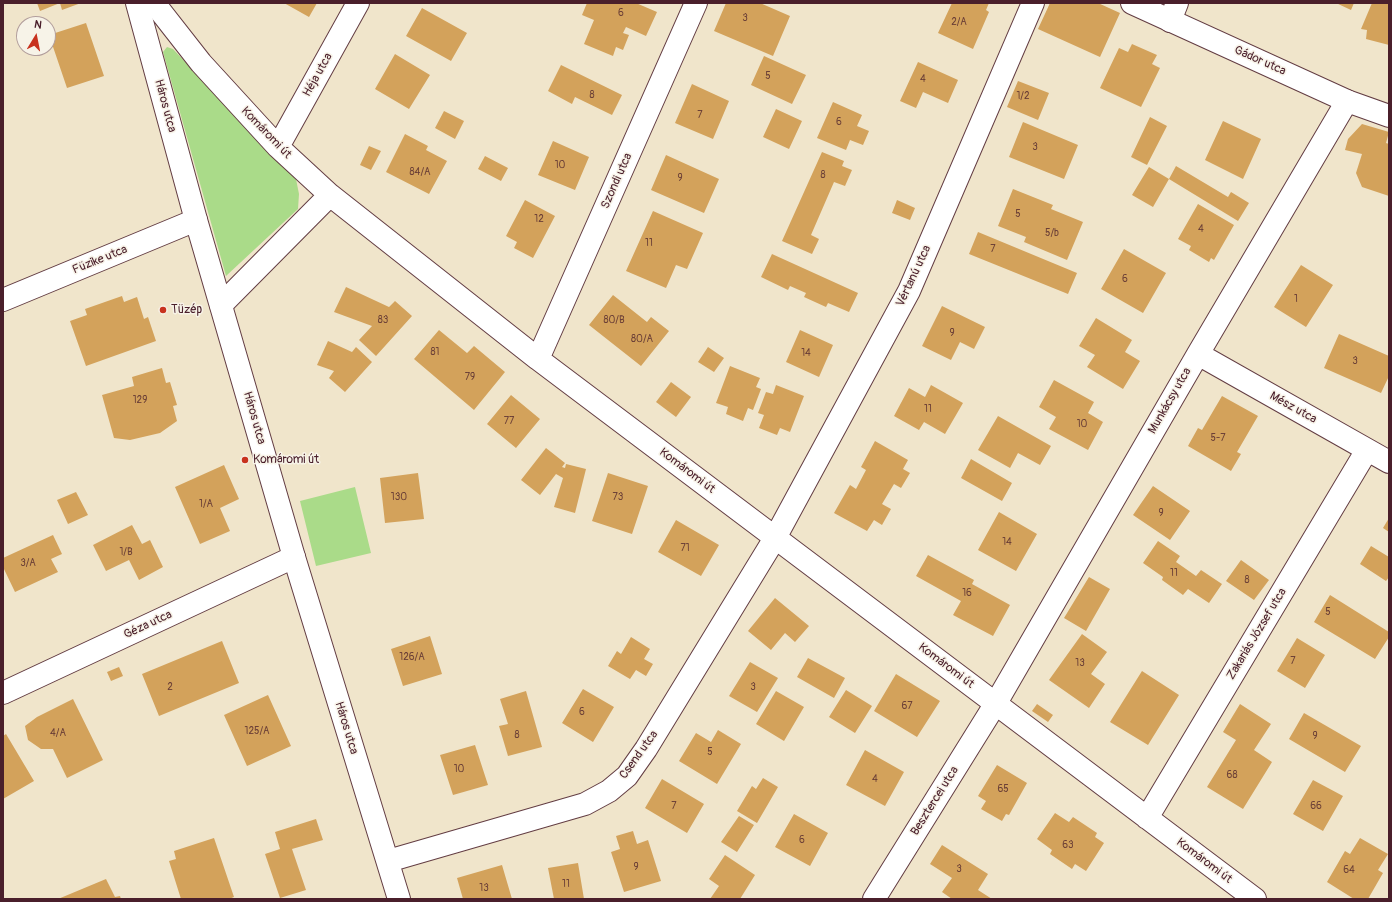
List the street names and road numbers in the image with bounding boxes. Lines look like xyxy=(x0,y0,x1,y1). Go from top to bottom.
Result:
street label: Gádor utca xyxy=(1232,43,1288,79)
street label: Héja utca xyxy=(300,51,336,99)
street label: Háros utca xyxy=(151,78,179,134)
street label: Komáromi út xyxy=(238,104,294,162)
street label: Szondi utca xyxy=(598,151,636,211)
street label: Füzike utca xyxy=(70,242,130,278)
street label: Vértanú utca xyxy=(894,243,934,309)
street label: Munkácsy utca xyxy=(1145,365,1195,437)
street label: Mész utca xyxy=(1267,389,1319,427)
street label: Háros utca xyxy=(240,390,268,446)
street label: Komáromi út xyxy=(656,445,718,497)
street label: Zakariás József utca xyxy=(1224,586,1290,682)
street label: Géza utca xyxy=(122,608,174,642)
street label: Komáromi út xyxy=(915,640,977,692)
street label: Háros utca xyxy=(331,700,361,756)
street label: Csend utca xyxy=(617,728,661,782)
street label: Besztercei utca xyxy=(908,764,962,838)
street label: Komáromi út xyxy=(1173,835,1235,887)

